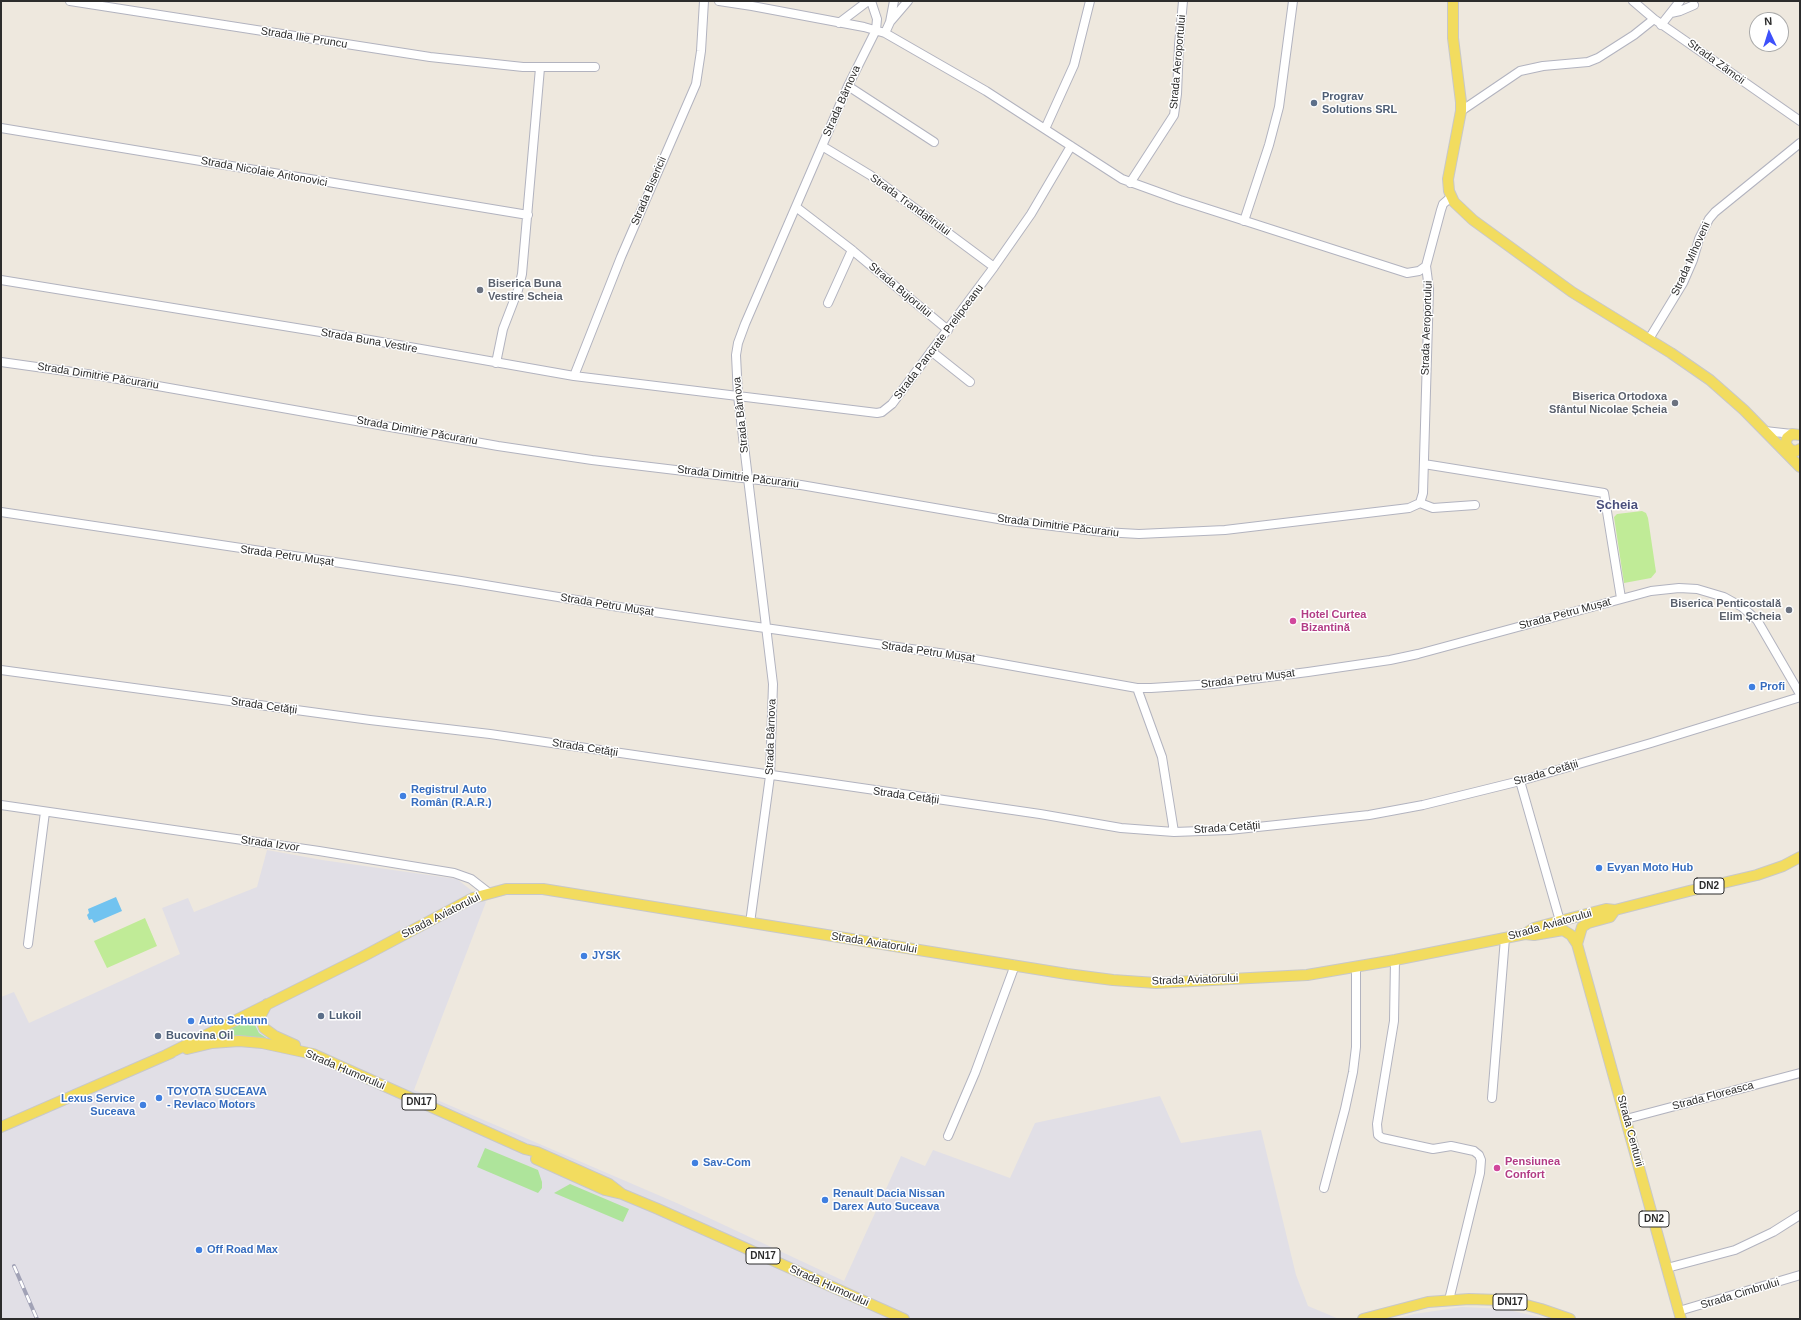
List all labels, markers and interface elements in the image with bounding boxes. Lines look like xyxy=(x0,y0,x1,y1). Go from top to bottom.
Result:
north arrow xyxy=(1749,12,1789,52)
street label: Strada Aeroportului xyxy=(1167,14,1189,110)
text: N xyxy=(1764,15,1773,27)
street label: Strada Ilie Pruncu xyxy=(260,25,348,51)
street label: Strada Zămcii xyxy=(1685,37,1747,87)
street label: Strada Bârnova xyxy=(820,63,864,139)
place label: Prograv Solutions SRL xyxy=(1322,90,1397,116)
marker: Prograv Solutions SRL xyxy=(1309,98,1319,108)
street label: Strada Nicolaie Aritonovici xyxy=(200,154,328,190)
street label: Strada Bisericii xyxy=(629,155,669,227)
street label: Strada Trandafirului xyxy=(867,171,953,239)
street label: Strada Mihoveni xyxy=(1669,220,1713,298)
street label: Strada Bujorului xyxy=(866,260,934,320)
place label: Biserica Buna Vestire Scheia xyxy=(488,277,563,303)
street label: Strada Aeroportului xyxy=(1419,280,1435,376)
street label: Strada Pancrate Prelipceanu xyxy=(891,282,987,402)
marker: Biserica Buna Vestire Scheia xyxy=(475,285,485,295)
street label: Strada Buna Vestire xyxy=(320,326,418,356)
street label: Strada Dimitrie Păcurariu xyxy=(36,360,160,392)
street label: Strada Bârnova xyxy=(730,376,752,454)
place label: Biserica Ortodoxa Sfântul Nicolae Șcheia xyxy=(1549,390,1667,416)
marker: Biserica Ortodoxa Sfântul Nicolae Șcheia xyxy=(1670,398,1680,408)
street label: Strada Dimitrie Păcurariu xyxy=(355,414,479,448)
street label: Strada Dimitrie Păcurariu xyxy=(676,463,800,491)
district label: Șcheia xyxy=(1596,497,1638,513)
street label: Strada Dimitrie Păcurariu xyxy=(996,512,1120,540)
street label: Strada Petru Mușat xyxy=(239,543,335,569)
street label: Strada Petru Mușat xyxy=(559,591,655,619)
street label: Strada Petru Mușat xyxy=(1518,595,1612,633)
place label: Biserica Penticostală Elim Șcheia xyxy=(1670,597,1781,623)
marker: Biserica Penticostală Elim Șcheia xyxy=(1784,605,1794,615)
place label: Hotel Curtea Bizantină xyxy=(1301,608,1366,634)
marker: Hotel Curtea Bizantină xyxy=(1288,616,1298,626)
street label: Strada Petru Mușat xyxy=(880,639,976,665)
street label: Strada Petru Mușat xyxy=(1200,667,1296,691)
place label: Profi xyxy=(1760,680,1785,694)
marker: Profi xyxy=(1747,682,1757,692)
street label: Strada Cetății xyxy=(230,695,298,717)
street label: Strada Bârnova xyxy=(763,699,779,775)
street label: Strada Cetății xyxy=(551,736,619,760)
street label: Strada Cetății xyxy=(1512,757,1580,789)
place label: Registrul Auto Român (R.A.R.) xyxy=(411,783,492,809)
street label: Strada Cetății xyxy=(872,785,940,807)
marker: Registrul Auto Român (R.A.R.) xyxy=(398,791,408,801)
street label: Strada Cetății xyxy=(1193,819,1261,837)
street label: Strada Izvor xyxy=(240,833,300,855)
place label: Evyan Moto Hub xyxy=(1607,861,1693,875)
marker: Evyan Moto Hub xyxy=(1594,863,1604,873)
road number: DN2 xyxy=(1694,878,1724,894)
street label: Strada Aviatorului xyxy=(399,890,483,942)
street label: Strada Aviatorului xyxy=(1507,907,1593,943)
street label: Strada Aviatorului xyxy=(830,930,918,956)
place label: JYSK xyxy=(592,949,621,963)
marker: JYSK xyxy=(579,951,589,961)
street label: Strada Aviatorului xyxy=(1151,972,1239,988)
place label: Lukoil xyxy=(329,1009,361,1023)
marker: Lukoil xyxy=(316,1011,326,1021)
place label: Auto Schunn xyxy=(199,1014,267,1028)
marker: Auto Schunn xyxy=(186,1016,196,1026)
place label: Bucovina Oil xyxy=(166,1029,233,1043)
marker: Bucovina Oil xyxy=(153,1031,163,1041)
street label: Strada Humorului xyxy=(303,1047,387,1093)
street label: Strada Floreasca xyxy=(1671,1079,1755,1113)
place label: TOYOTA SUCEAVA - Revlaco Motors xyxy=(167,1085,267,1111)
place label: Lexus Service Suceava xyxy=(61,1092,135,1118)
marker: TOYOTA SUCEAVA - Revlaco Motors xyxy=(154,1093,164,1103)
road number: DN17 xyxy=(402,1094,436,1110)
street label: Strada Centurii xyxy=(1614,1094,1646,1168)
marker: Lexus Service Suceava xyxy=(138,1100,148,1110)
place label: Pensiunea Confort xyxy=(1505,1155,1560,1181)
place label: Sav-Com xyxy=(703,1156,751,1170)
marker: Sav-Com xyxy=(690,1158,700,1168)
marker: Pensiunea Confort xyxy=(1492,1163,1502,1173)
place label: Renault Dacia Nissan Darex Auto Suceava xyxy=(833,1187,945,1213)
marker: Renault Dacia Nissan Darex Auto Suceava xyxy=(820,1195,830,1205)
road number: DN2 xyxy=(1639,1211,1669,1227)
place label: Off Road Max xyxy=(207,1243,278,1257)
marker: Off Road Max xyxy=(194,1245,204,1255)
road number: DN17 xyxy=(746,1248,780,1264)
street label: Strada Humorului xyxy=(787,1263,871,1309)
street label: Strada Cimbrului xyxy=(1699,1276,1781,1312)
road number: DN17 xyxy=(1493,1294,1527,1310)

